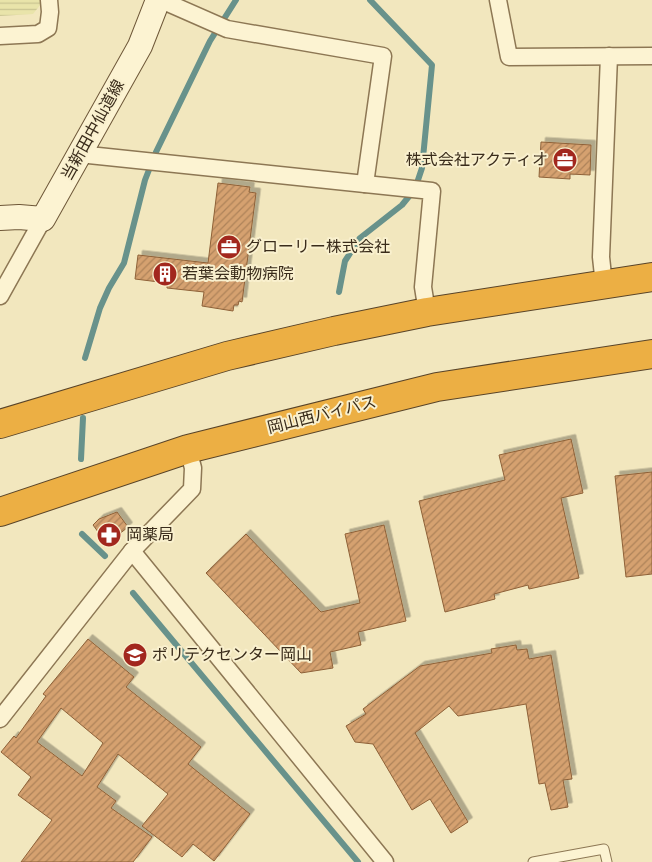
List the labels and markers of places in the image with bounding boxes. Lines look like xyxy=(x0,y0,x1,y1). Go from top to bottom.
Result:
office icon: 株式会社アクティオ xyxy=(552,147,578,173)
place label: 株式会社アクティオ xyxy=(406,148,548,172)
office icon: グローリー株式会社 xyxy=(216,234,242,260)
place label: グローリー株式会社 xyxy=(246,235,390,259)
building icon: 若葉会動物病院 xyxy=(152,261,178,287)
place label: 若葉会動物病院 xyxy=(182,262,294,286)
pharmacy icon: 岡薬局 xyxy=(96,522,122,548)
place label: 岡薬局 xyxy=(126,523,174,547)
school or university icon: ポリテクセンター岡山 xyxy=(122,642,148,668)
place label: ポリテクセンター岡山 xyxy=(152,643,312,667)

